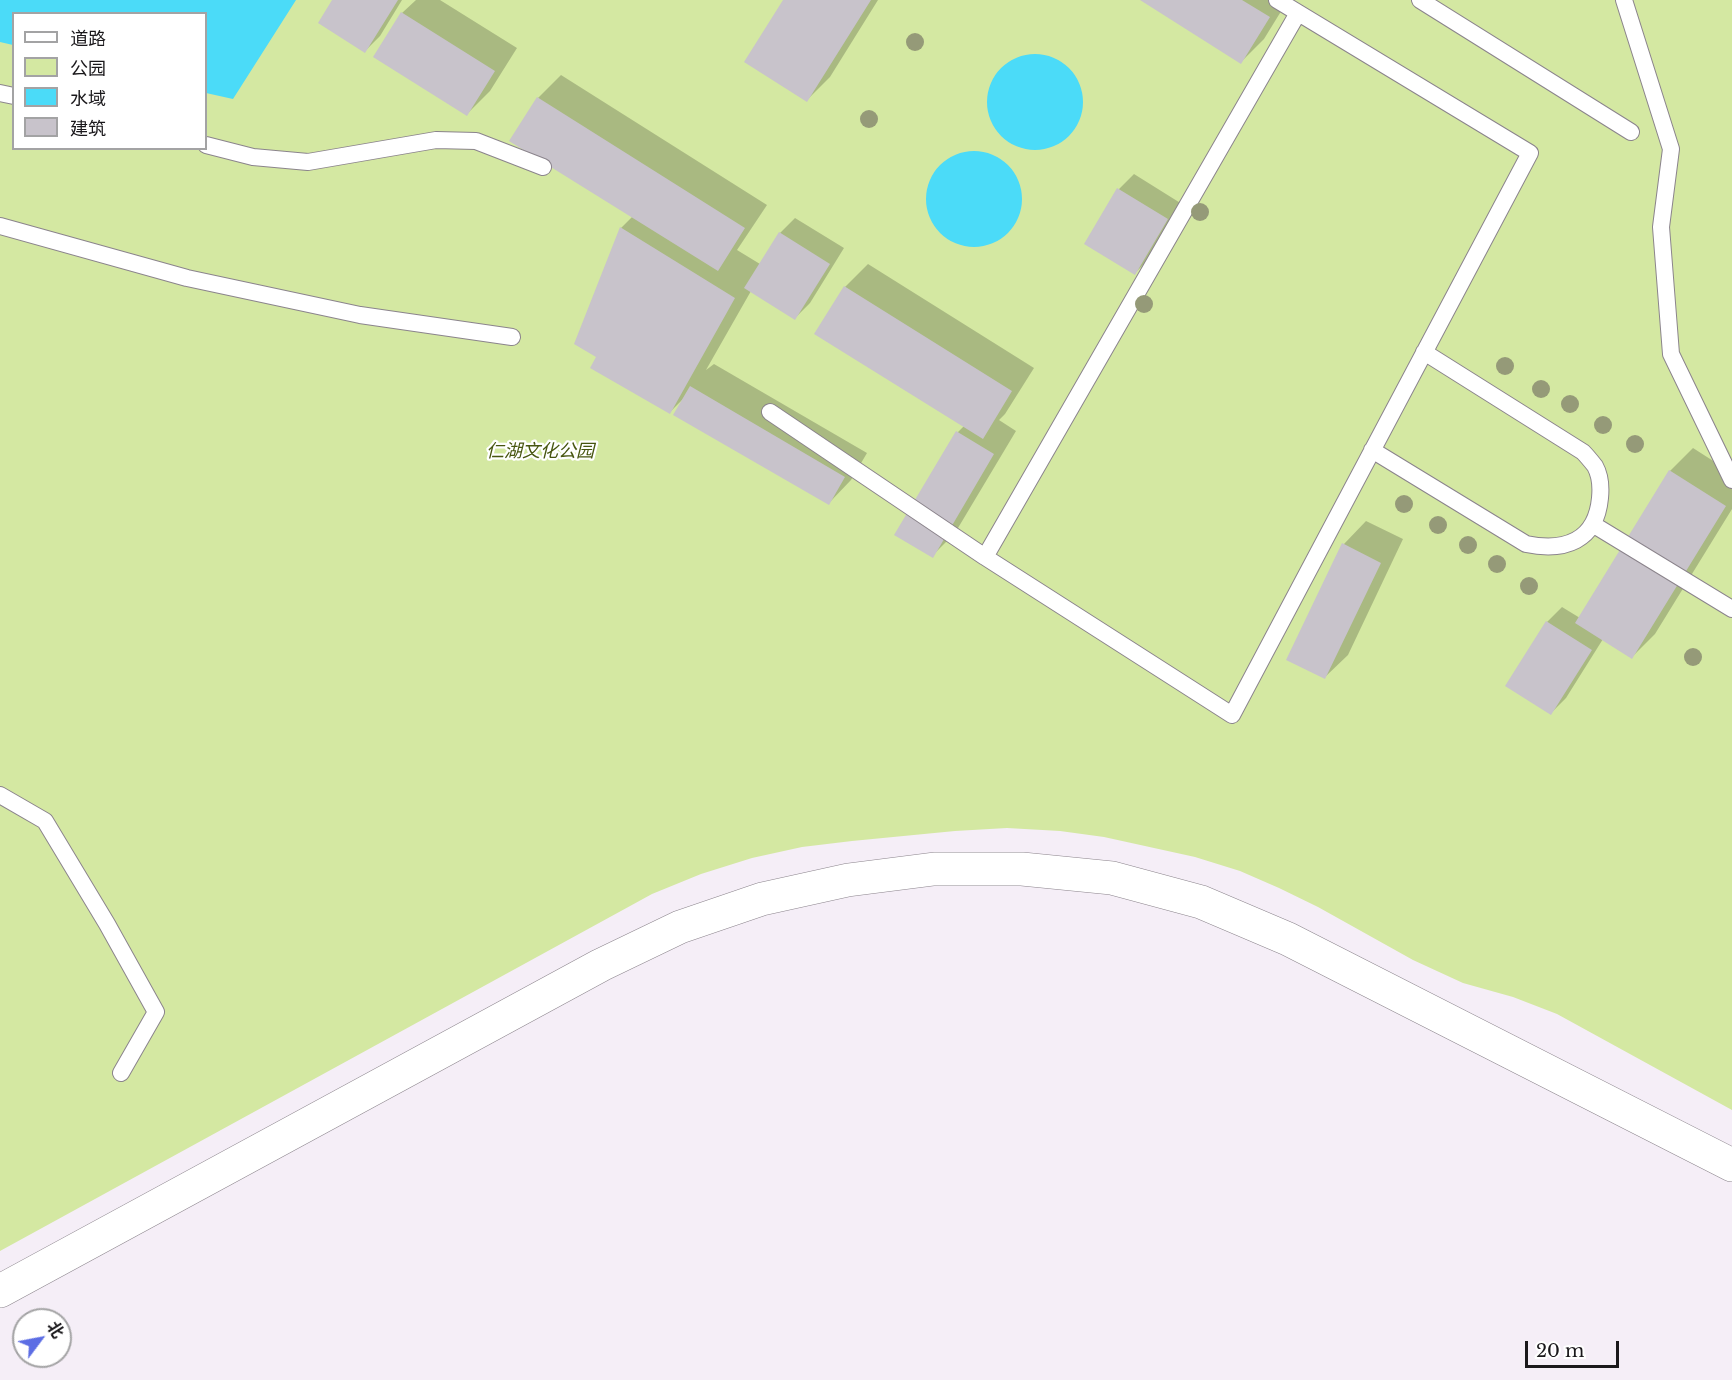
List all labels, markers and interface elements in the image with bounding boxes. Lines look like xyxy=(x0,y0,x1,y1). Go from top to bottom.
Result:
legend xyxy=(12,12,207,150)
text: 道路 xyxy=(70,28,106,50)
text: 公园 xyxy=(70,58,106,80)
text: 水域 xyxy=(70,88,106,110)
text: 建筑 xyxy=(70,118,106,140)
park label: 仁湖文化公园 xyxy=(486,441,594,463)
north arrow xyxy=(12,1308,72,1368)
text: 北 xyxy=(43,1317,68,1342)
scale bar xyxy=(1528,1329,1622,1367)
text: 20 m xyxy=(1536,1340,1584,1362)

